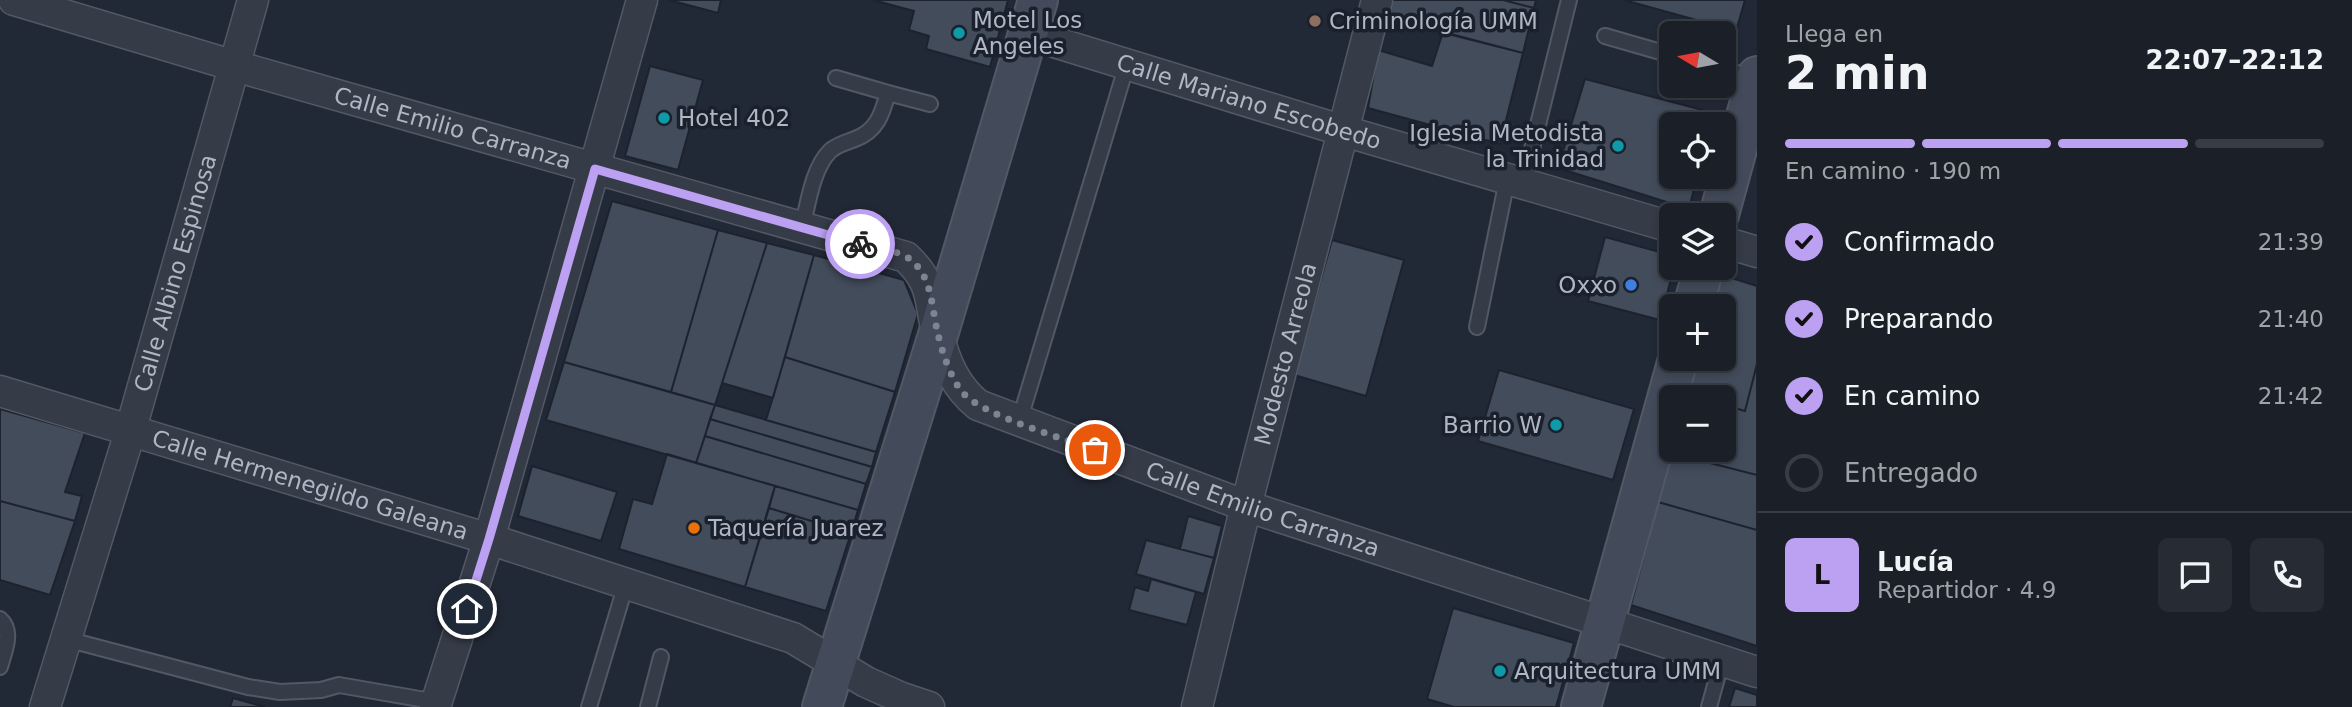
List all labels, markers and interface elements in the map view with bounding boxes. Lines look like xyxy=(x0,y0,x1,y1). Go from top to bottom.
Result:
place label: Motel Los Angeles xyxy=(973,7,1082,59)
place label: Criminología UMM xyxy=(1329,8,1538,34)
marker: Criminología UMM xyxy=(1307,13,1323,29)
north arrow xyxy=(1659,21,1736,98)
map controls xyxy=(1659,21,1736,462)
text: Llega en xyxy=(1785,21,1883,47)
marker: Motel Los Angeles xyxy=(951,25,967,41)
text: 22:07–22:12 xyxy=(2145,45,2324,75)
text: 2 min xyxy=(1785,46,1929,100)
street label: Calle Mariano Escobedo xyxy=(1114,49,1384,154)
street label: Calle Emilio Carranza xyxy=(331,82,574,174)
place label: Hotel 402 xyxy=(678,105,790,131)
marker: Hotel 402 xyxy=(656,110,672,126)
button: locate xyxy=(1659,112,1736,189)
place label: Iglesia Metodista la Trinidad xyxy=(1409,120,1604,172)
marker: Iglesia Metodista la Trinidad xyxy=(1610,138,1626,154)
street label: Calle Albino Espinosa xyxy=(129,151,221,395)
text: En camino · 190 m xyxy=(1785,158,2001,184)
button: layers xyxy=(1659,203,1736,280)
courier xyxy=(825,209,895,279)
icon: check xyxy=(1785,223,1823,261)
icon: bike xyxy=(841,225,879,263)
text: Confirmado xyxy=(1844,227,1995,257)
text: 21:39 xyxy=(2258,229,2324,255)
street label: Modesto Arreola xyxy=(1249,260,1321,448)
place label: Oxxo xyxy=(1558,272,1617,298)
marker: Oxxo xyxy=(1623,277,1639,293)
button: + xyxy=(1659,294,1736,371)
icon: check xyxy=(1785,300,1823,338)
text: Preparando xyxy=(1844,304,1993,334)
text: 21:40 xyxy=(2258,306,2324,332)
icon: check xyxy=(1785,377,1823,415)
text: En camino xyxy=(1844,381,1980,411)
text: 21:42 xyxy=(2258,383,2324,409)
button: − xyxy=(1659,385,1736,462)
place label: Barrio W xyxy=(1443,412,1542,438)
marker: Barrio W xyxy=(1548,417,1564,433)
pin xyxy=(1065,420,1125,480)
street label: Calle Hermenegildo Galeana xyxy=(149,425,471,545)
icon: bag xyxy=(1076,431,1114,469)
street label: Calle Emilio Carranza xyxy=(1142,457,1383,562)
text: Entregado xyxy=(1844,458,1978,488)
place label: Taquería Juarez xyxy=(707,515,884,541)
marker: Taquería Juarez xyxy=(686,520,702,536)
button: chat xyxy=(2158,538,2232,612)
button: phone xyxy=(2250,538,2324,612)
text: Lucía xyxy=(1877,547,1954,577)
text: L xyxy=(1814,560,1830,590)
text: Repartidor · 4.9 xyxy=(1877,577,2056,603)
pin xyxy=(437,579,497,639)
icon: home xyxy=(448,590,486,628)
place label: Arquitectura UMM xyxy=(1514,658,1721,684)
marker: Arquitectura UMM xyxy=(1492,663,1508,679)

